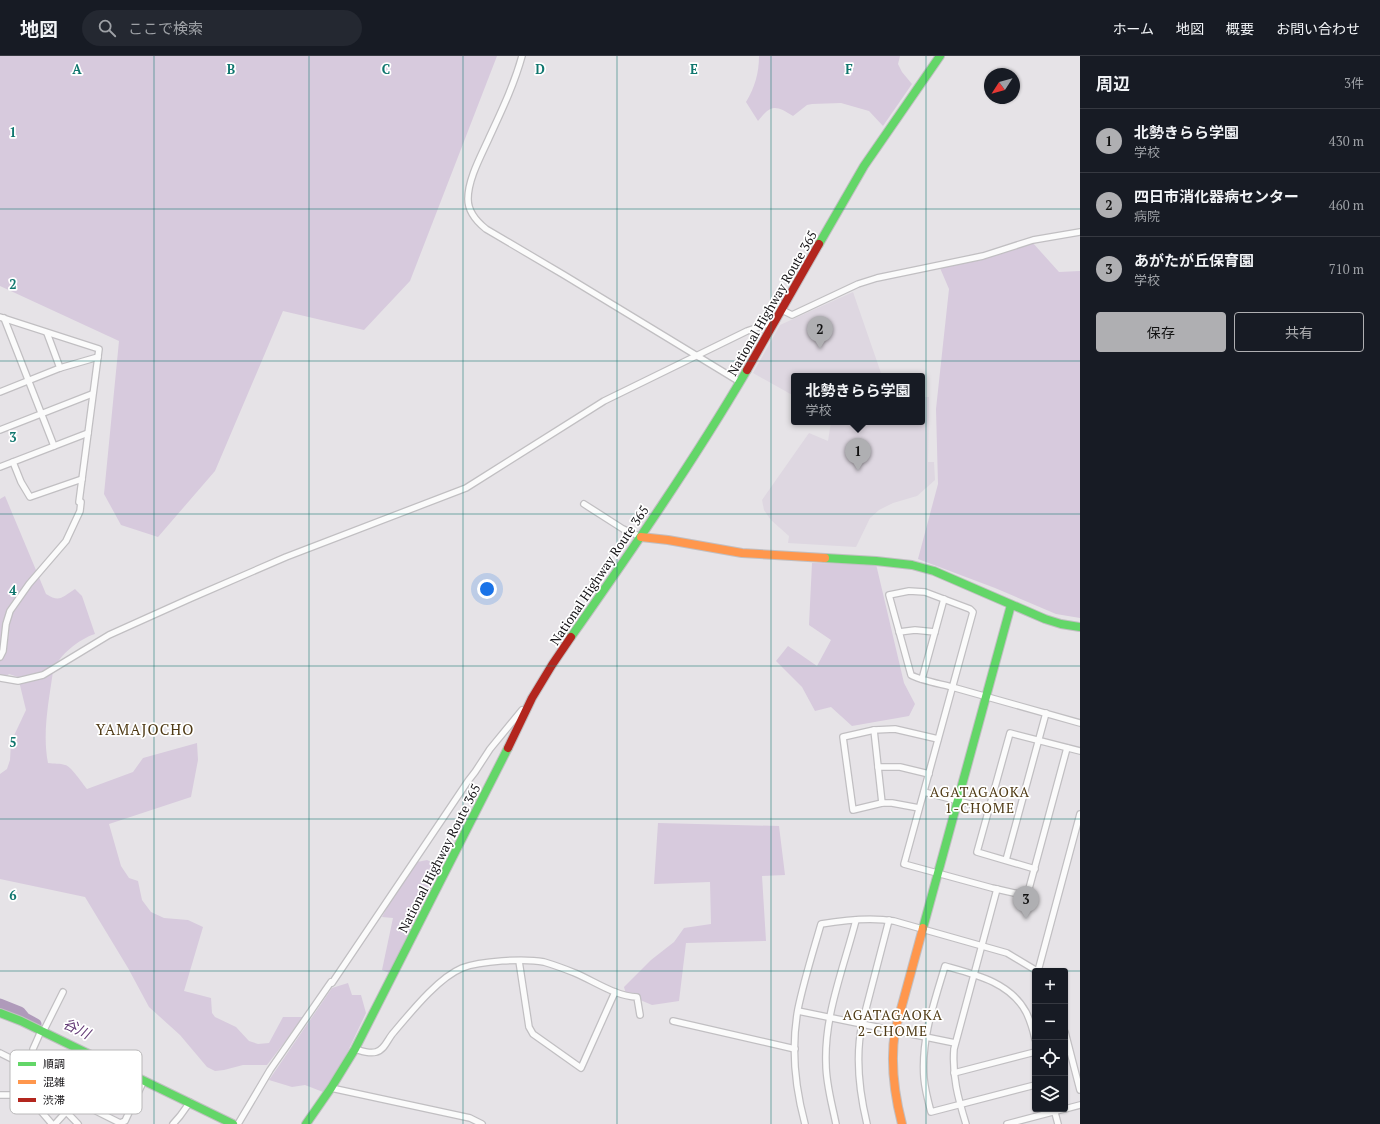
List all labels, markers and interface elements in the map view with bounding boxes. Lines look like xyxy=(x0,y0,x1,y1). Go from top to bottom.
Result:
search box xyxy=(82,10,362,46)
text: 地図 xyxy=(20,16,58,41)
icon: search xyxy=(96,17,118,39)
text: ここで検索 xyxy=(128,18,203,38)
text: ホーム xyxy=(1112,19,1154,38)
text: 地図 xyxy=(1176,19,1204,38)
text: 概要 xyxy=(1226,19,1254,38)
text: お問い合わせ xyxy=(1276,19,1360,38)
text: A xyxy=(72,60,82,78)
text: B xyxy=(227,60,235,78)
text: C xyxy=(382,60,390,78)
text: D xyxy=(535,60,545,78)
text: E xyxy=(690,60,698,78)
text: F xyxy=(845,60,853,78)
north arrow xyxy=(984,68,1020,104)
text: 周辺 xyxy=(1096,72,1130,95)
text: 3件 xyxy=(1344,74,1364,92)
text: 北勢きらら学園 xyxy=(1134,122,1239,142)
text: 1 xyxy=(9,123,17,141)
text: 1 xyxy=(1105,132,1113,150)
text: 430 m xyxy=(1329,132,1364,150)
text: 学校 xyxy=(1134,143,1160,161)
text: 四日市消化器病センター xyxy=(1134,186,1299,206)
text: 2 xyxy=(1105,196,1113,214)
text: 460 m xyxy=(1329,196,1364,214)
text: 病院 xyxy=(1134,207,1160,225)
street label: National Highway Route 365 xyxy=(723,227,821,379)
text: あがたが丘保育園 xyxy=(1134,250,1254,270)
text: 3 xyxy=(1105,260,1113,278)
text: 710 m xyxy=(1329,260,1364,278)
text: 学校 xyxy=(1134,271,1160,289)
text: 2 xyxy=(9,275,17,293)
button: 保存 xyxy=(1096,312,1226,352)
button: 共有 xyxy=(1234,312,1364,352)
pin: 2 xyxy=(807,316,833,349)
popup xyxy=(791,373,925,425)
text: 北勢きらら学園 xyxy=(805,380,911,400)
text: 学校 xyxy=(805,401,832,419)
text: 3 xyxy=(9,428,17,446)
pin: 1 xyxy=(845,438,871,471)
street label: National Highway Route 365 xyxy=(545,502,653,648)
your location xyxy=(477,579,497,599)
text: 4 xyxy=(9,581,17,599)
district label: YAMAJOCHO xyxy=(96,719,194,739)
text: 5 xyxy=(9,733,17,751)
street label: National Highway Route 365 xyxy=(394,780,484,936)
district label: AGATAGAOKA 1-CHOME xyxy=(930,782,1030,817)
text: 6 xyxy=(9,886,17,904)
pin: 3 xyxy=(1013,886,1039,919)
map controls xyxy=(1032,968,1068,1112)
button: + xyxy=(1032,968,1068,1004)
button: − xyxy=(1032,1004,1068,1040)
district label: AGATAGAOKA 2-CHOME xyxy=(843,1005,943,1040)
water label: 谷川 xyxy=(60,1013,96,1044)
button: locate xyxy=(1032,1040,1068,1076)
legend xyxy=(10,1050,142,1114)
text: 順調 xyxy=(43,1057,65,1071)
text: 混雑 xyxy=(43,1075,65,1089)
button: layers xyxy=(1032,1076,1068,1112)
text: 渋滞 xyxy=(43,1093,65,1107)

